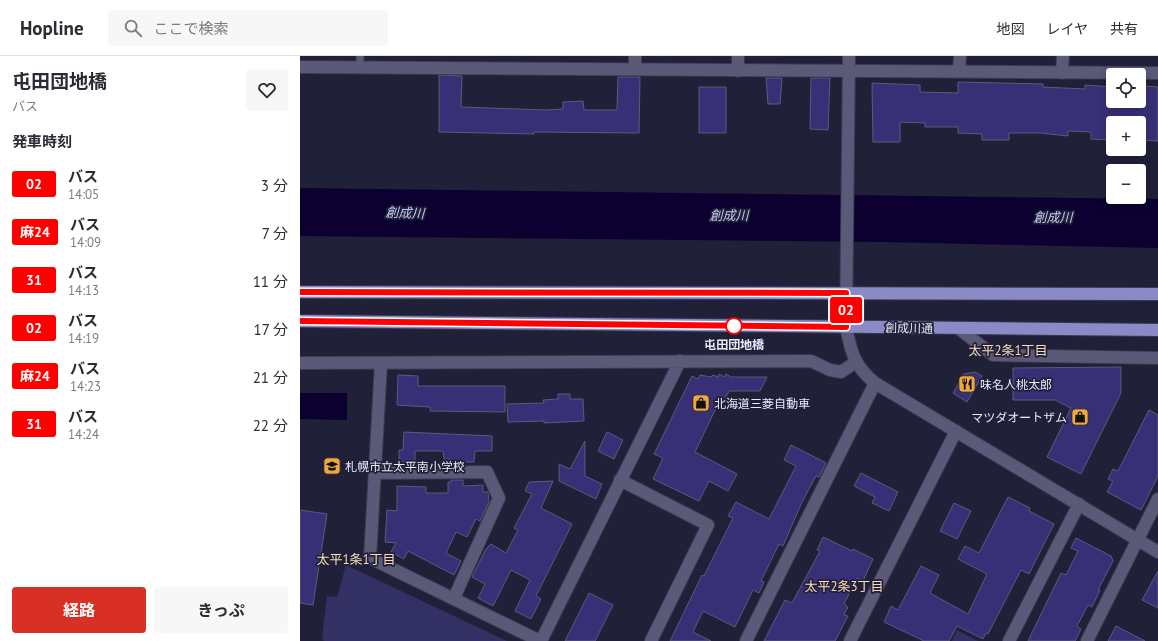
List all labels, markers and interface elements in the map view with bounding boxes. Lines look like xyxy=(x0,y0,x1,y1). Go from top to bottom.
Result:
search box xyxy=(108,10,388,46)
text: Hopline xyxy=(20,16,84,40)
icon: search xyxy=(122,17,144,39)
text: ここで検索 xyxy=(154,19,229,38)
text: 地図 xyxy=(996,20,1024,38)
text: レイヤ xyxy=(1046,20,1088,38)
text: 共有 xyxy=(1110,20,1138,38)
map controls xyxy=(1106,68,1146,204)
button: locate xyxy=(1106,68,1146,108)
text: 屯田団地橋 xyxy=(12,69,107,93)
button: heart xyxy=(246,69,288,111)
text: バス xyxy=(12,98,38,115)
button: + xyxy=(1106,116,1146,156)
text: 発車時刻 xyxy=(12,132,72,151)
button: − xyxy=(1106,164,1146,204)
text: バス xyxy=(68,167,98,186)
text: 02 xyxy=(26,175,42,193)
text: 3 分 xyxy=(261,176,288,195)
text: 14:05 xyxy=(68,186,99,203)
water label: 創成川 xyxy=(385,204,427,222)
water label: 創成川 xyxy=(709,207,750,224)
water label: 創成川 xyxy=(1033,209,1074,226)
text: バス xyxy=(70,215,100,234)
text: 麻24 xyxy=(20,223,50,241)
text: 7 分 xyxy=(262,224,288,243)
text: 14:09 xyxy=(70,234,101,251)
text: バス xyxy=(68,263,98,282)
text: 31 xyxy=(26,271,42,289)
text: 11 分 xyxy=(253,272,288,291)
text: 14:13 xyxy=(68,282,99,299)
line badge: 02 xyxy=(828,297,864,323)
text: 02 xyxy=(838,301,854,319)
text: バス xyxy=(68,311,98,330)
marker: 屯田団地橋 xyxy=(725,317,743,335)
text: 02 xyxy=(26,319,42,337)
text: 17 分 xyxy=(253,320,288,339)
street label: 創成川通 xyxy=(885,320,933,336)
text: 14:19 xyxy=(68,330,99,347)
place label: 屯田団地橋 xyxy=(704,337,765,352)
district label: 太平2条1丁目 xyxy=(968,342,1048,359)
text: バス xyxy=(70,359,100,378)
text: 麻24 xyxy=(20,367,50,385)
text: 21 分 xyxy=(253,368,288,387)
restaurant icon: 味名人桃太郎 xyxy=(957,374,977,394)
place label: 味名人桃太郎 xyxy=(980,377,1052,392)
text: 14:23 xyxy=(70,378,101,395)
shop icon: 北海道三菱自動車 xyxy=(691,393,711,413)
place label: 北海道三菱自動車 xyxy=(714,396,810,411)
text: バス xyxy=(68,407,98,426)
shop icon: マツダオートザム xyxy=(1070,407,1090,427)
place label: マツダオートザム xyxy=(971,410,1067,425)
text: 31 xyxy=(26,415,42,433)
text: 22 分 xyxy=(253,416,288,435)
text: 14:24 xyxy=(68,426,99,443)
school or university icon: 札幌市立太平南小学校 xyxy=(322,456,342,476)
place label: 札幌市立太平南小学校 xyxy=(345,459,465,474)
district label: 太平1条1丁目 xyxy=(316,551,396,568)
district label: 太平2条3丁目 xyxy=(804,578,884,595)
button: 経路 xyxy=(12,587,146,633)
button: きっぷ xyxy=(154,587,288,633)

